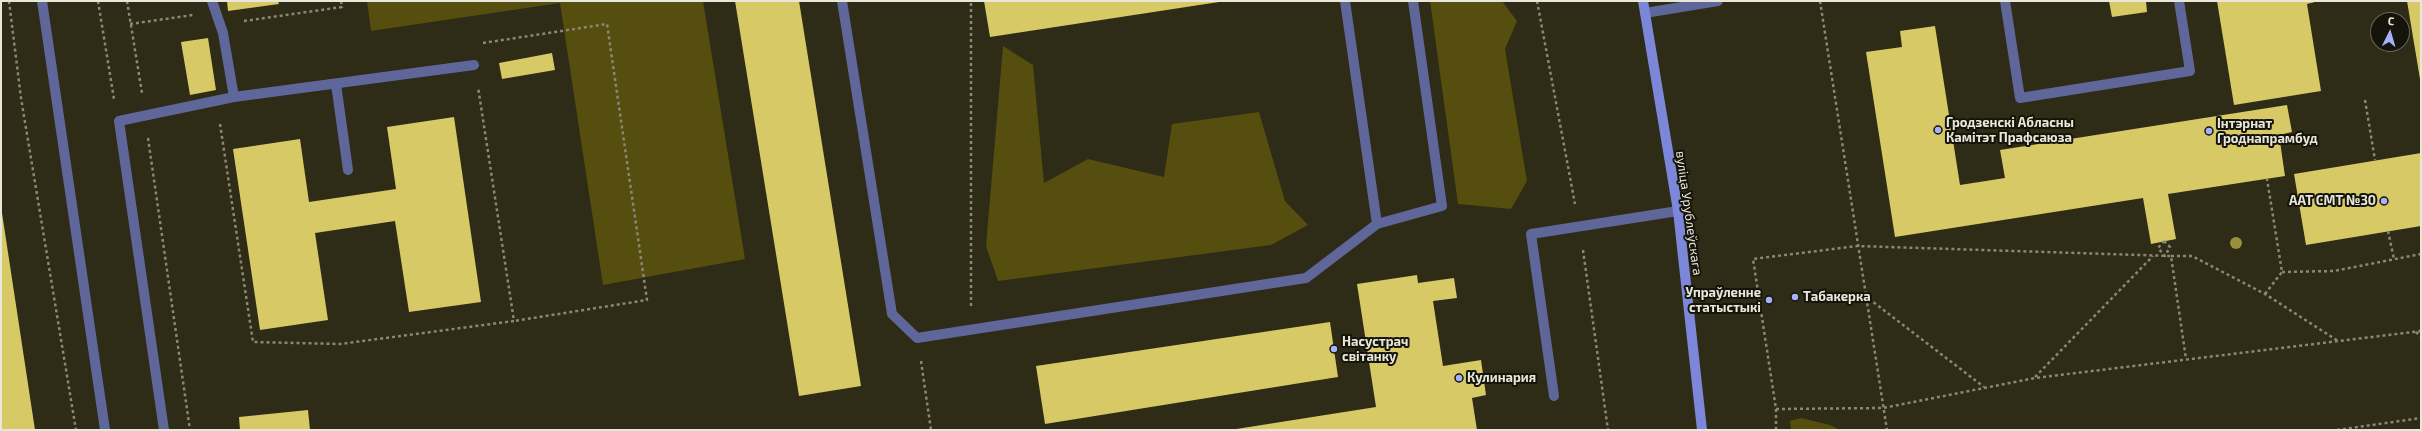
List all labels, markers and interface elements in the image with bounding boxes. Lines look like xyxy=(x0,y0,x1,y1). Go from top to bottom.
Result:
north arrow xyxy=(2370,12,2410,52)
text: С xyxy=(2387,14,2395,27)
place label: Гродзенскі Абласны Камітэт Прафсаюза xyxy=(1946,115,2074,146)
place label: Інтэрнат Гроднапрамбуд xyxy=(2217,116,2318,147)
marker: Гродзенскі Абласны Камітэт Прафсаюза xyxy=(1933,125,1943,135)
marker: Інтэрнат Гроднапрамбуд xyxy=(2204,126,2214,136)
street label: вуліца Урублеўскага xyxy=(1673,150,1705,276)
place label: ААТ СМТ №30 xyxy=(2289,193,2376,209)
marker: ААТ СМТ №30 xyxy=(2379,196,2389,206)
place label: Упраўленне статыстыкі xyxy=(1686,285,1761,316)
place label: Табакерка xyxy=(1803,289,1871,305)
marker: Табакерка xyxy=(1790,292,1800,302)
marker: Упраўленне статыстыкі xyxy=(1764,295,1774,305)
place label: Насустрач світанку xyxy=(1342,334,1408,365)
marker: Насустрач світанку xyxy=(1329,344,1339,354)
place label: Кулинария xyxy=(1467,370,1536,386)
marker: Кулинария xyxy=(1454,373,1464,383)

